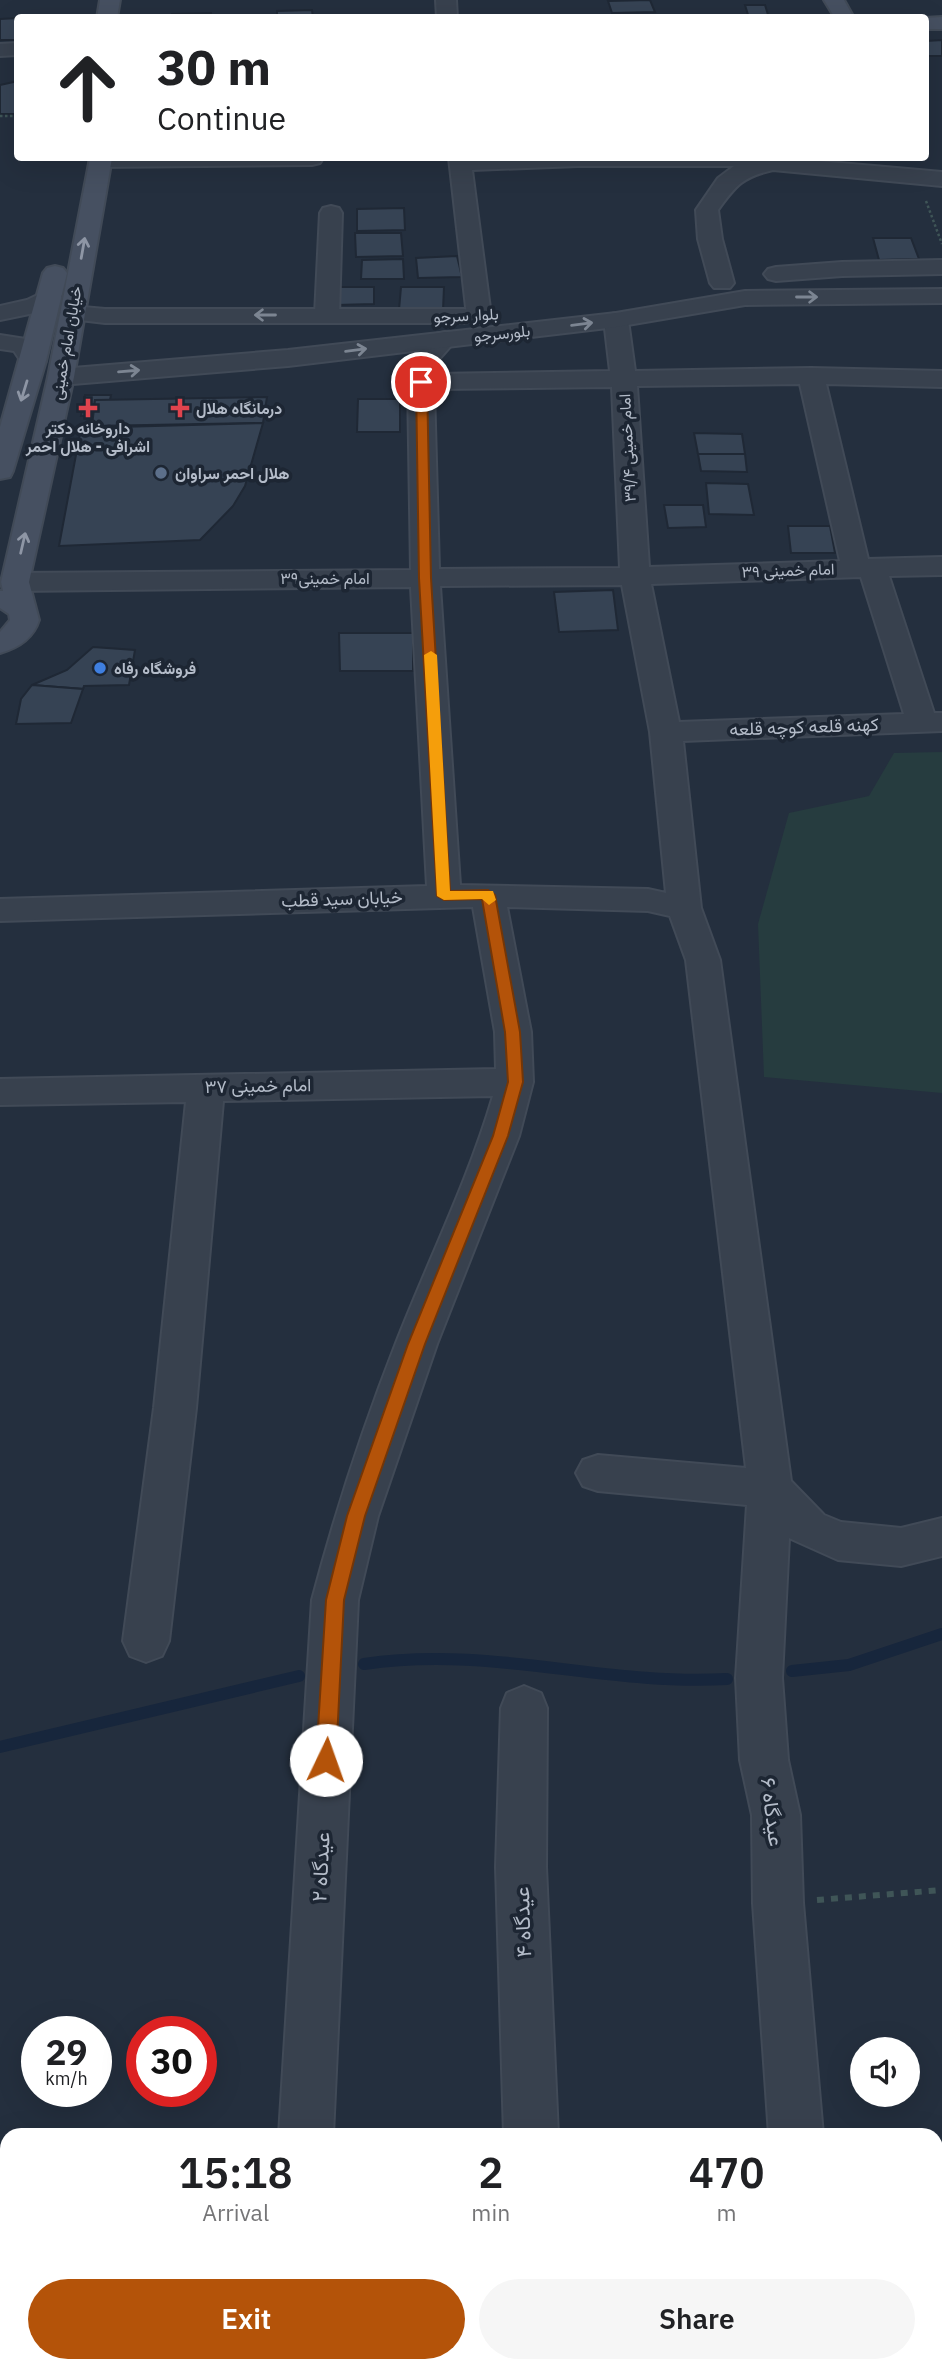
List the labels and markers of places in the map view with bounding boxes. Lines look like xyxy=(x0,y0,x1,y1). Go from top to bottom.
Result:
pin xyxy=(391,352,451,412)
marker: درمانگاه هلال xyxy=(170,398,190,418)
place label: درمانگاه هلال xyxy=(196,398,282,419)
marker: داروخانه دکتر اشرافی - هلال احمر xyxy=(80,400,96,416)
place label: داروخانه دکتر اشرافی - هلال احمر xyxy=(25,418,150,457)
place label: هلال احمر سراوان xyxy=(175,463,290,484)
marker: هلال احمر سراوان xyxy=(153,465,169,481)
place label: فروشگاه رفاه xyxy=(114,658,196,679)
marker: فروشگاه رفاه xyxy=(92,660,108,676)

